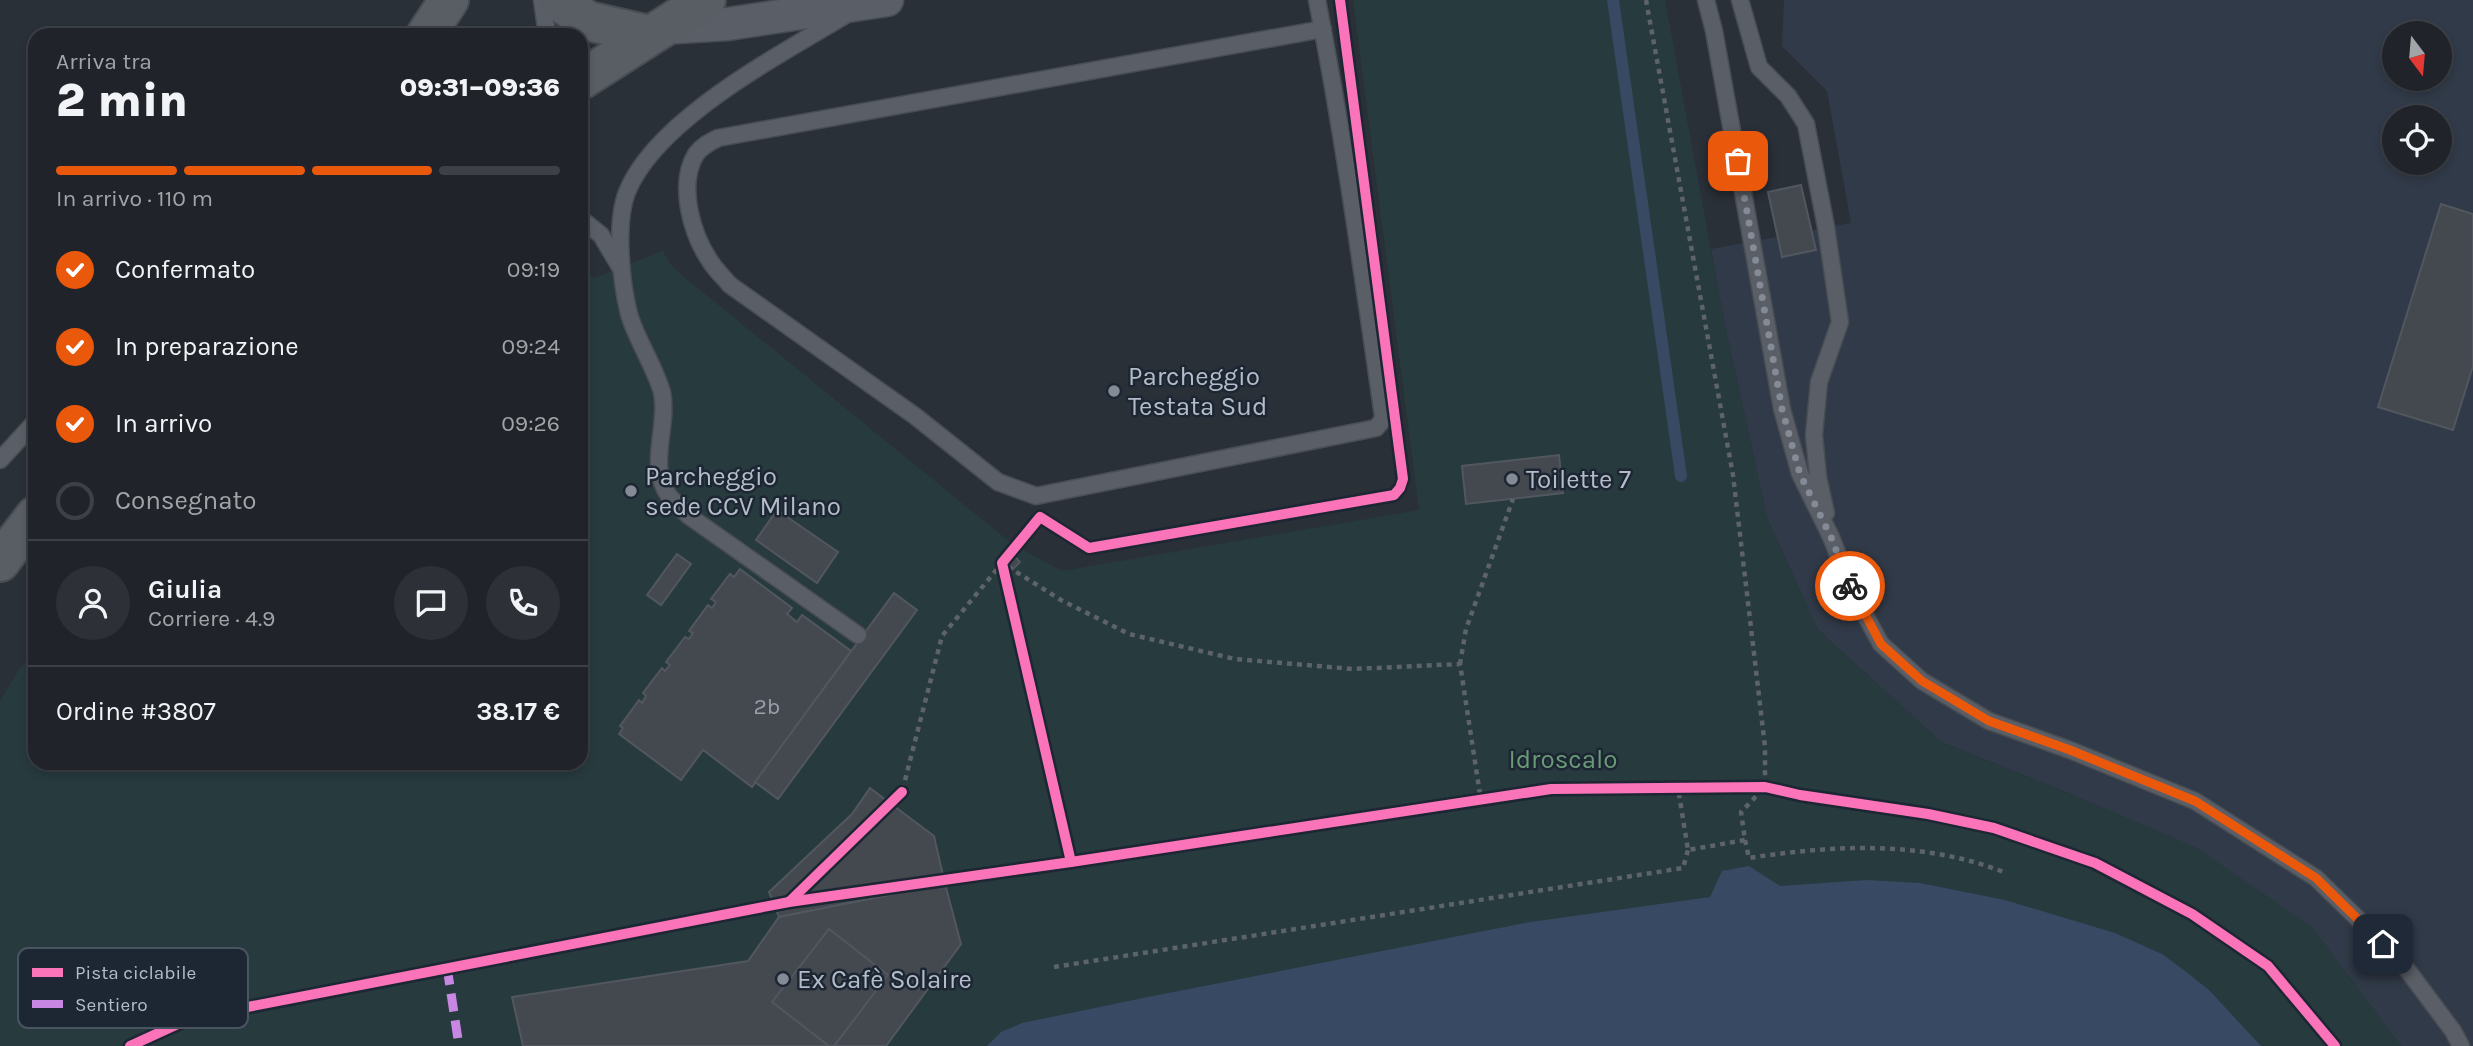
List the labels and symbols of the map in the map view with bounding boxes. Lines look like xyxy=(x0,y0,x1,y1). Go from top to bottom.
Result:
north arrow xyxy=(2382,21,2452,91)
pin xyxy=(1708,131,1768,191)
place label: Parcheggio Testata Sud xyxy=(1128,361,1267,422)
marker: Parcheggio Testata Sud xyxy=(1106,383,1122,399)
place label: Parcheggio sede CCV Milano xyxy=(645,461,841,522)
place label: Toilette 7 xyxy=(1526,464,1631,495)
marker: Toilette 7 xyxy=(1504,471,1520,487)
marker: Parcheggio sede CCV Milano xyxy=(623,483,639,499)
courier xyxy=(1815,551,1885,621)
house number: 2b xyxy=(754,693,780,720)
park label: Idroscalo xyxy=(1508,744,1618,775)
pin xyxy=(2353,914,2413,974)
legend xyxy=(18,948,248,1028)
text: Pista ciclabile xyxy=(75,962,196,984)
place label: Ex Cafè Solaire xyxy=(797,964,972,995)
marker: Ex Cafè Solaire xyxy=(775,971,791,987)
text: Sentiero xyxy=(75,994,148,1016)

